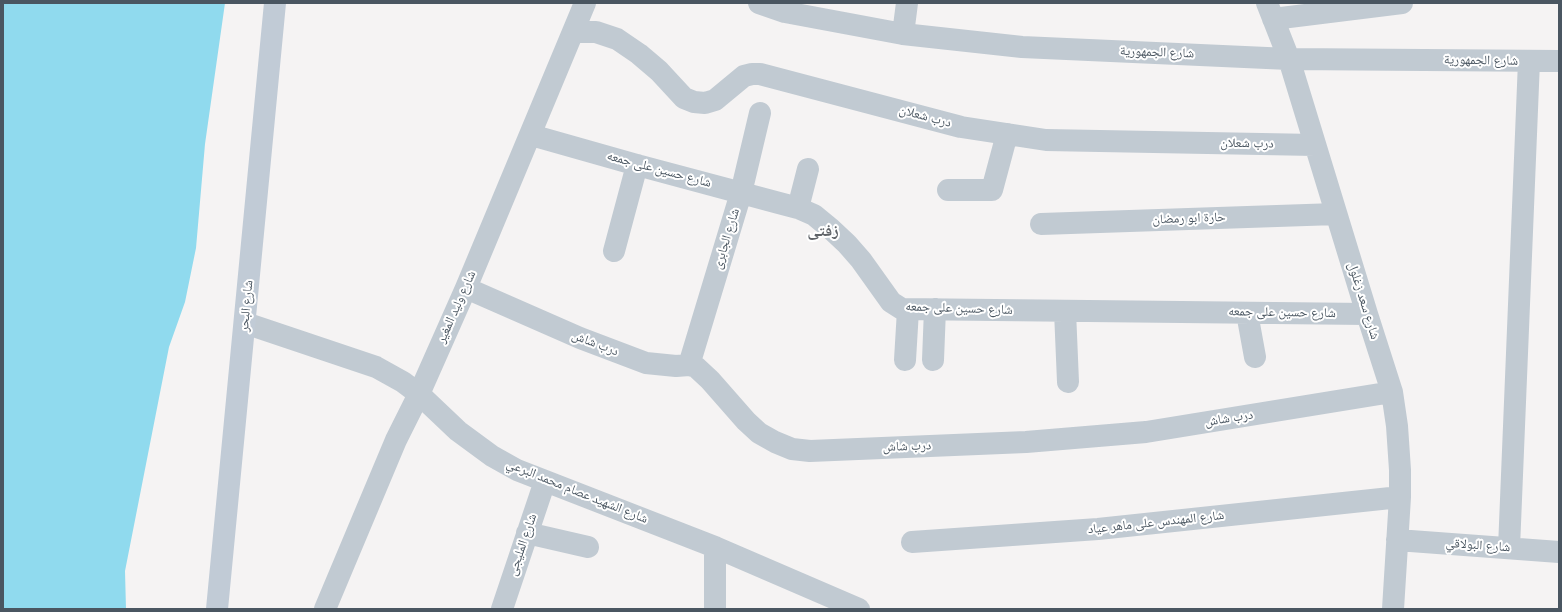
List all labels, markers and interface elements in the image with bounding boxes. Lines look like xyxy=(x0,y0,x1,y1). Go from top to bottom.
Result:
street label: شارع الجمهورية xyxy=(1120,44,1194,62)
street label: شارع الجمهورية xyxy=(1444,53,1518,69)
street label: درب شعلان xyxy=(897,103,953,131)
street label: درب شعلان xyxy=(1220,136,1274,152)
street label: شارع حسين على جمعه xyxy=(605,149,713,191)
street label: شارع الجابرى xyxy=(710,207,744,271)
street label: حارة ابو رمضان xyxy=(1152,210,1226,228)
district label: زفتى xyxy=(807,222,839,242)
street label: شارع سعد زغلول xyxy=(1344,260,1382,342)
street label: شارع وليد المغير xyxy=(434,268,480,346)
street label: شارع البحر xyxy=(237,280,257,332)
street label: شارع حسين على جمعه xyxy=(905,299,1013,319)
street label: شارع حسين على جمعه xyxy=(1228,304,1336,322)
street label: درب شاش xyxy=(569,328,621,360)
street label: درب شاش xyxy=(1204,407,1254,431)
street label: درب شاش xyxy=(882,438,932,456)
street label: شارع الشهيد عصام محمد البرعي xyxy=(504,456,650,528)
street label: شارع المهندس على ماهر عياد xyxy=(1087,508,1225,538)
street label: شارع المليجى xyxy=(505,512,541,578)
street label: شارع البولاقي xyxy=(1445,536,1511,556)

